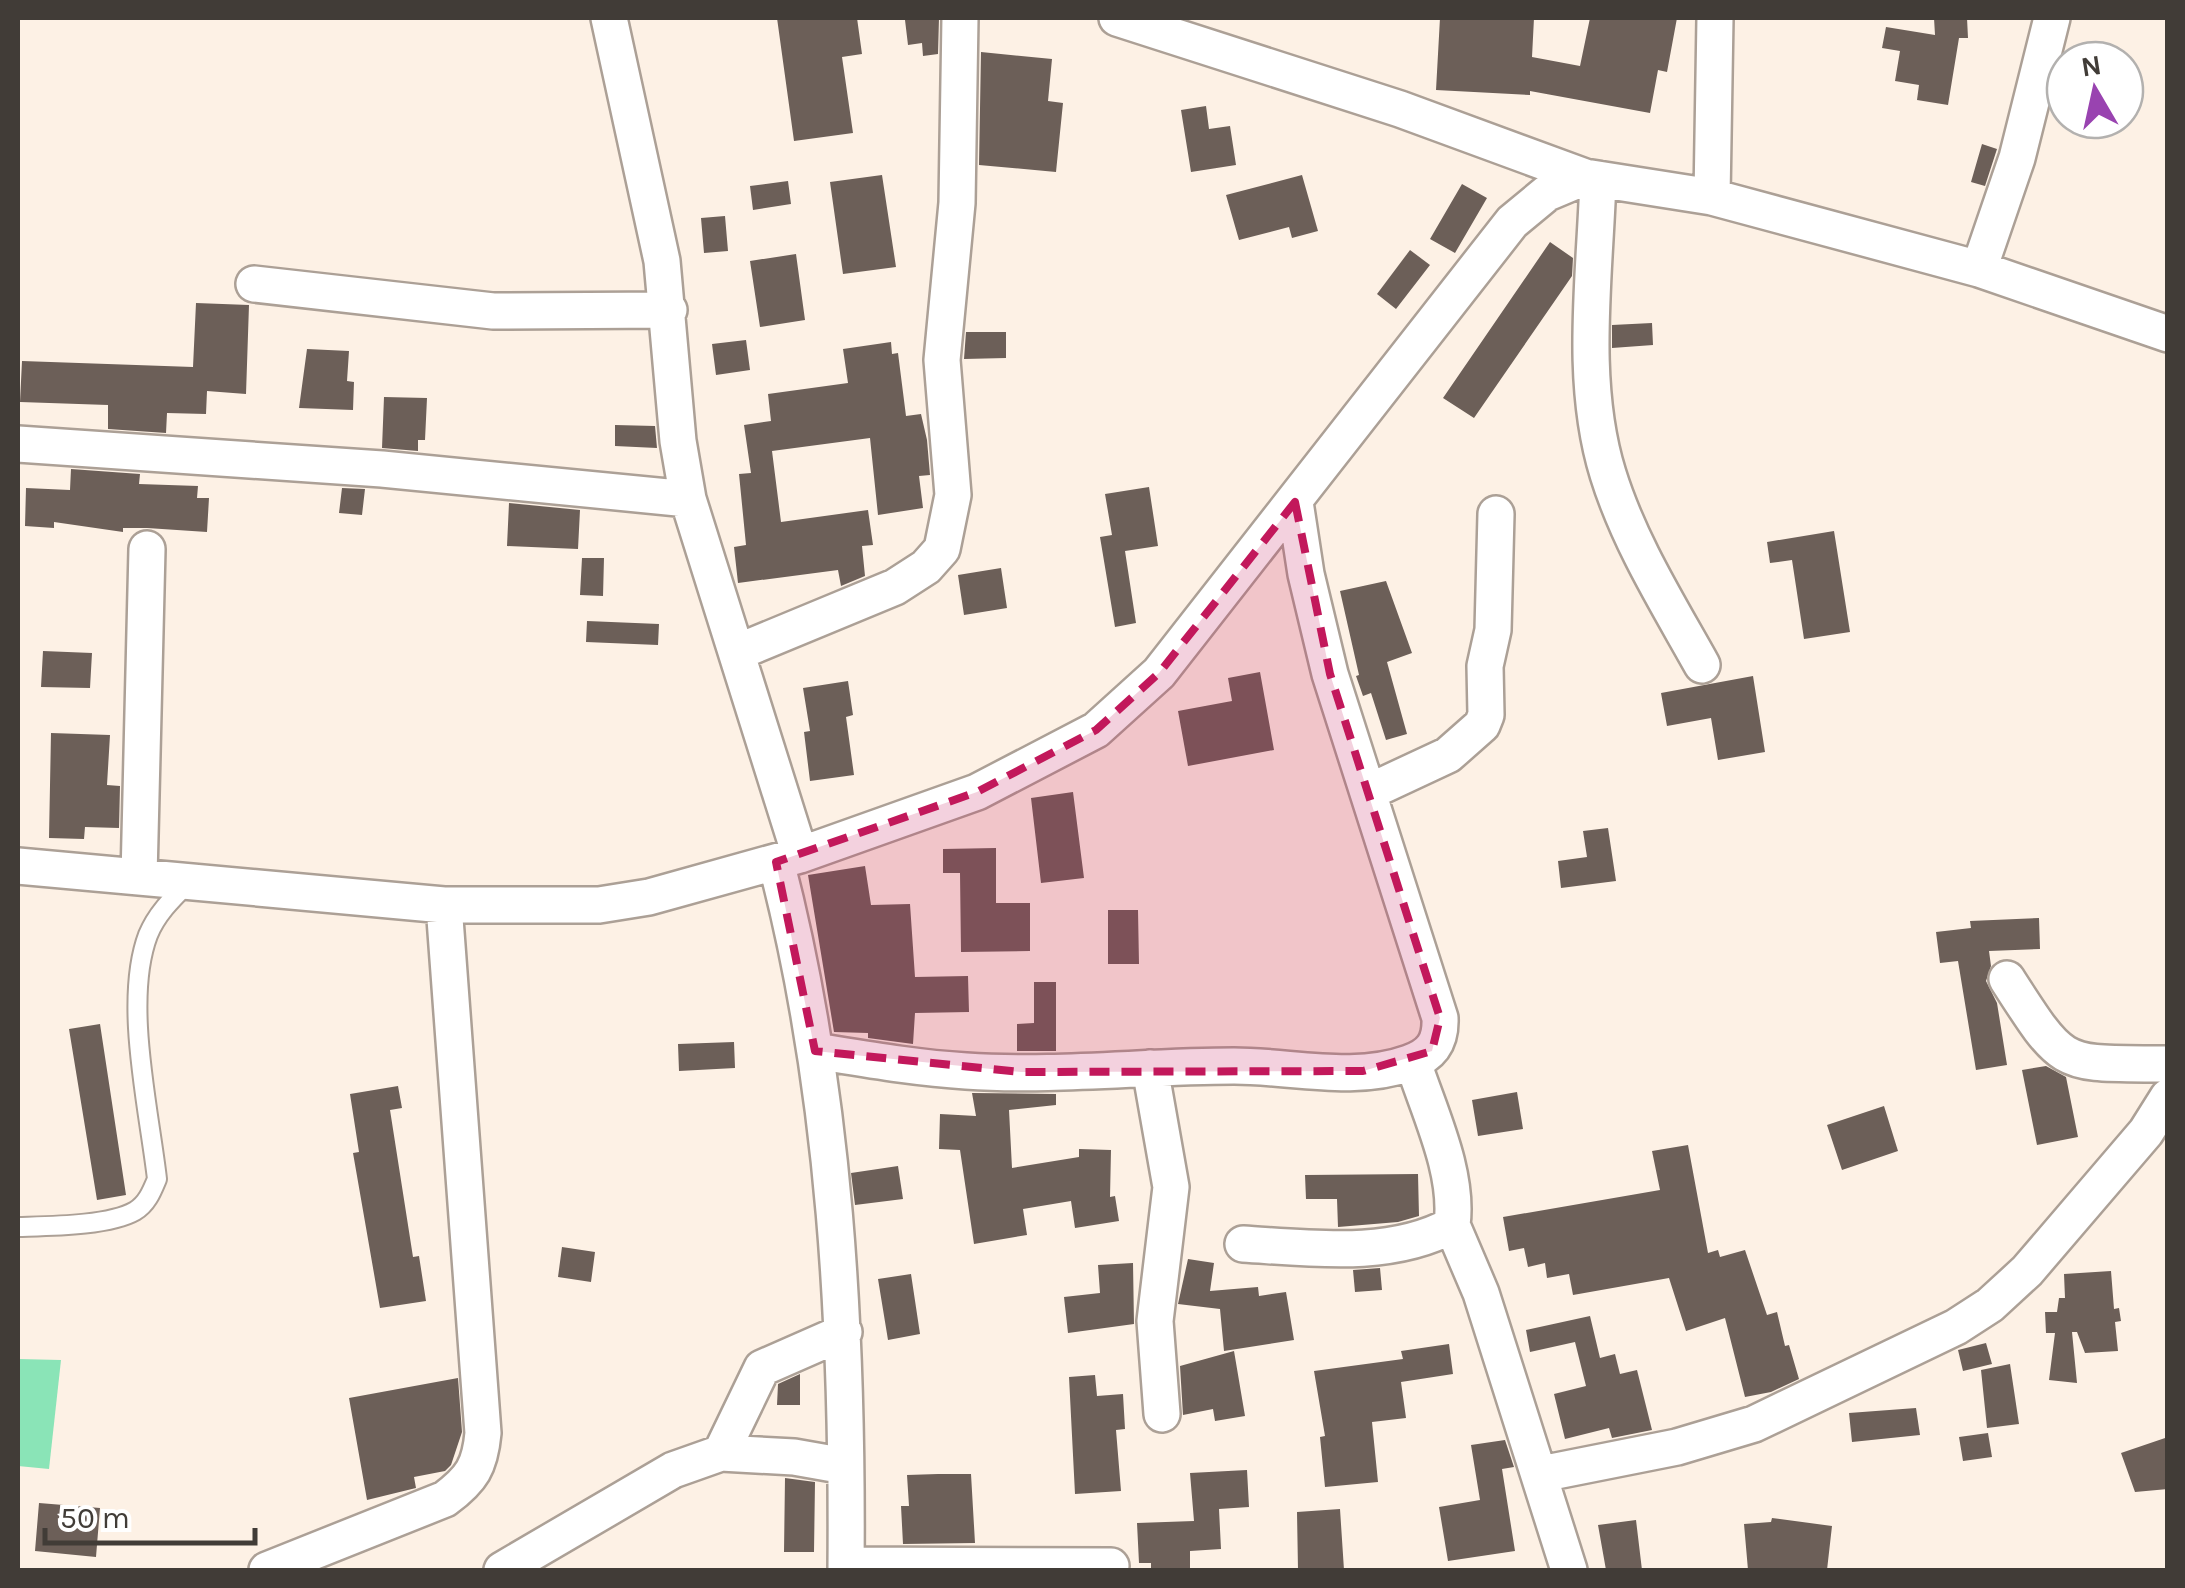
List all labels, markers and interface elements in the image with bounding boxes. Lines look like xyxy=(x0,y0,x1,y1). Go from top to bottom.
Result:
north arrow xyxy=(2045,40,2145,140)
text: N xyxy=(2079,48,2104,84)
scale bar xyxy=(45,1483,255,1545)
text: 50 m xyxy=(60,1500,130,1536)

